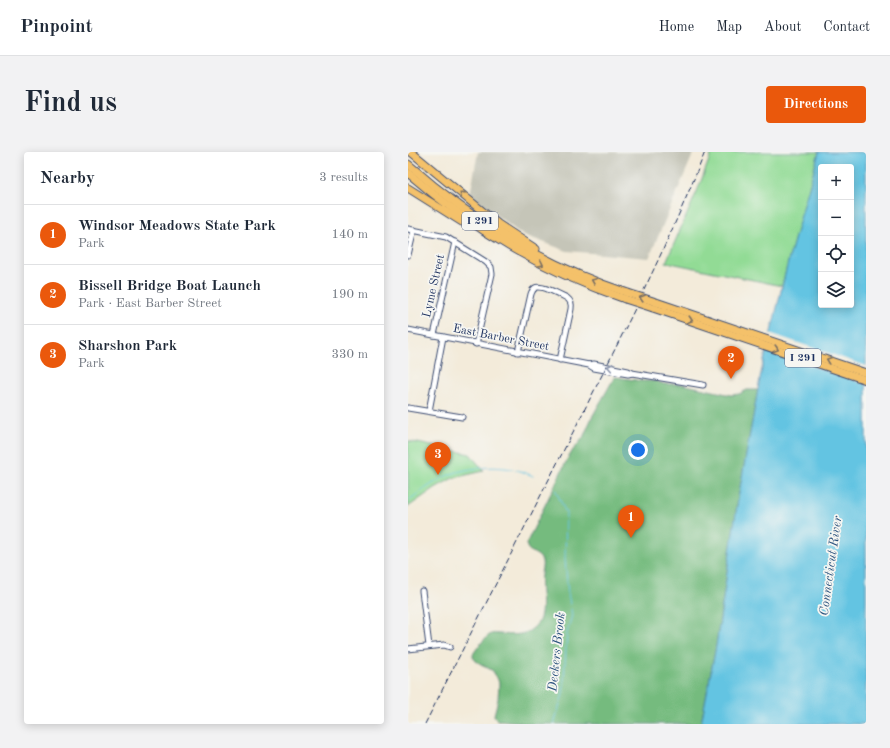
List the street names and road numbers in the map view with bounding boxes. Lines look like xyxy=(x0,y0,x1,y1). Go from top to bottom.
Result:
road number: I 291 xyxy=(462,212,498,230)
street label: Lyme Street xyxy=(421,253,447,319)
street label: East Barber Street xyxy=(452,323,550,353)
road number: I 291 xyxy=(785,349,821,367)

